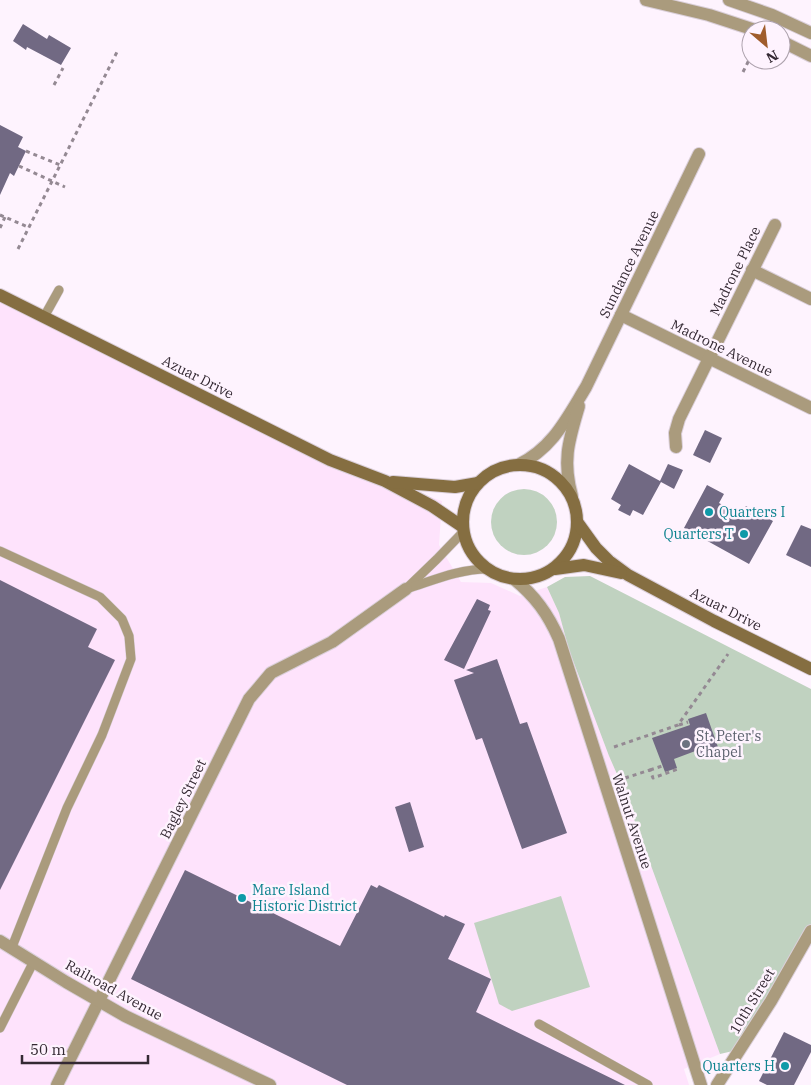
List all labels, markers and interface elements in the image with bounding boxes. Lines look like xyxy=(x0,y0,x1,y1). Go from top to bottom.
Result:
north arrow xyxy=(741,20,791,70)
text: N xyxy=(763,46,781,67)
street label: Sundance Avenue xyxy=(595,207,663,321)
street label: Madrone Place xyxy=(706,223,764,319)
street label: Madrone Avenue xyxy=(668,315,776,381)
street label: Azuar Drive xyxy=(159,351,237,403)
place label: Quarters I xyxy=(719,503,785,521)
marker: Quarters I xyxy=(703,506,715,518)
place label: Quarters T xyxy=(663,525,734,543)
marker: Quarters T xyxy=(738,528,750,540)
street label: Azuar Drive xyxy=(687,583,765,635)
place label: St. Peter's Chapel xyxy=(696,727,762,761)
marker: St. Peter's Chapel xyxy=(680,738,692,750)
street label: Bagley Street xyxy=(156,756,210,842)
street label: Walnut Avenue xyxy=(608,771,656,871)
place label: Mare Island Historic District xyxy=(252,881,357,915)
marker: Mare Island Historic District xyxy=(236,892,248,904)
street label: Railroad Avenue xyxy=(62,956,166,1024)
street label: 10th Street xyxy=(725,965,779,1037)
scale bar xyxy=(22,1032,149,1064)
text: 50 m xyxy=(30,1040,66,1059)
place label: Quarters H xyxy=(703,1057,775,1075)
marker: Quarters H xyxy=(779,1060,791,1072)

